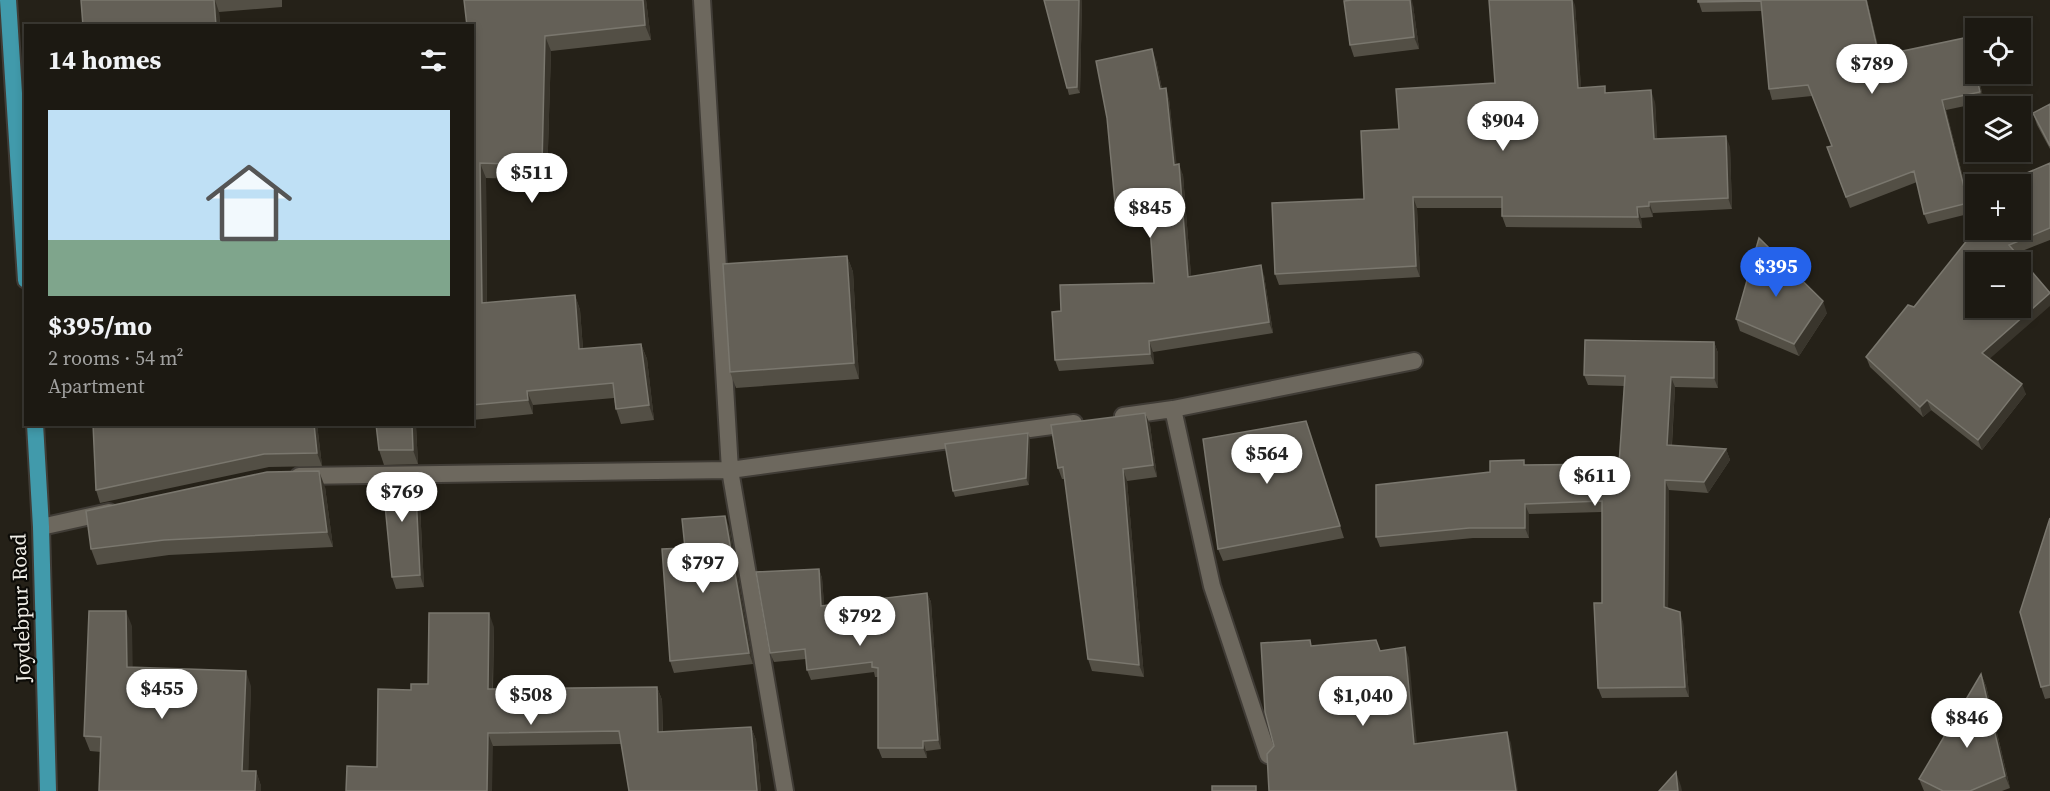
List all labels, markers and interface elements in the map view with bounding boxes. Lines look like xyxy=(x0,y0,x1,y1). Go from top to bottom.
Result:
map controls xyxy=(1965,18,2031,318)
button: locate xyxy=(1965,18,2031,84)
text: 14 homes xyxy=(48,42,161,78)
icon: filters xyxy=(417,44,450,77)
pin: $789 xyxy=(1836,44,1908,95)
text: $789 xyxy=(1850,49,1894,77)
button: layers xyxy=(1965,96,2031,162)
pin: $904 xyxy=(1467,101,1539,152)
text: $904 xyxy=(1481,106,1525,134)
icon: home xyxy=(195,149,303,257)
pin: $511 xyxy=(496,153,568,204)
text: $511 xyxy=(510,158,554,186)
button: + xyxy=(1965,174,2031,240)
pin: $845 xyxy=(1114,188,1186,239)
text: $845 xyxy=(1128,193,1172,221)
pin: $395 xyxy=(1740,247,1812,298)
text: $395 xyxy=(1754,252,1798,280)
button: − xyxy=(1965,252,2031,318)
text: $395/mo xyxy=(48,308,152,344)
text: 2 rooms · 54 m² xyxy=(48,344,184,372)
text: Apartment xyxy=(48,372,145,400)
pin: $564 xyxy=(1231,434,1303,485)
text: $564 xyxy=(1245,439,1289,467)
pin: $611 xyxy=(1559,456,1631,507)
text: $611 xyxy=(1573,461,1617,489)
pin: $769 xyxy=(366,472,438,523)
text: $769 xyxy=(380,477,424,505)
street label: Joydebpur Road xyxy=(3,533,38,684)
pin: $797 xyxy=(667,543,739,594)
text: $797 xyxy=(681,548,725,576)
pin: $792 xyxy=(824,596,896,647)
text: $792 xyxy=(838,601,882,629)
pin: $455 xyxy=(126,669,198,720)
text: $455 xyxy=(140,674,184,702)
pin: $508 xyxy=(495,675,567,726)
pin: $1,040 xyxy=(1314,676,1412,727)
text: $508 xyxy=(509,680,553,708)
text: $1,040 xyxy=(1333,681,1393,709)
pin: $846 xyxy=(1931,698,2003,749)
text: $846 xyxy=(1945,703,1989,731)

